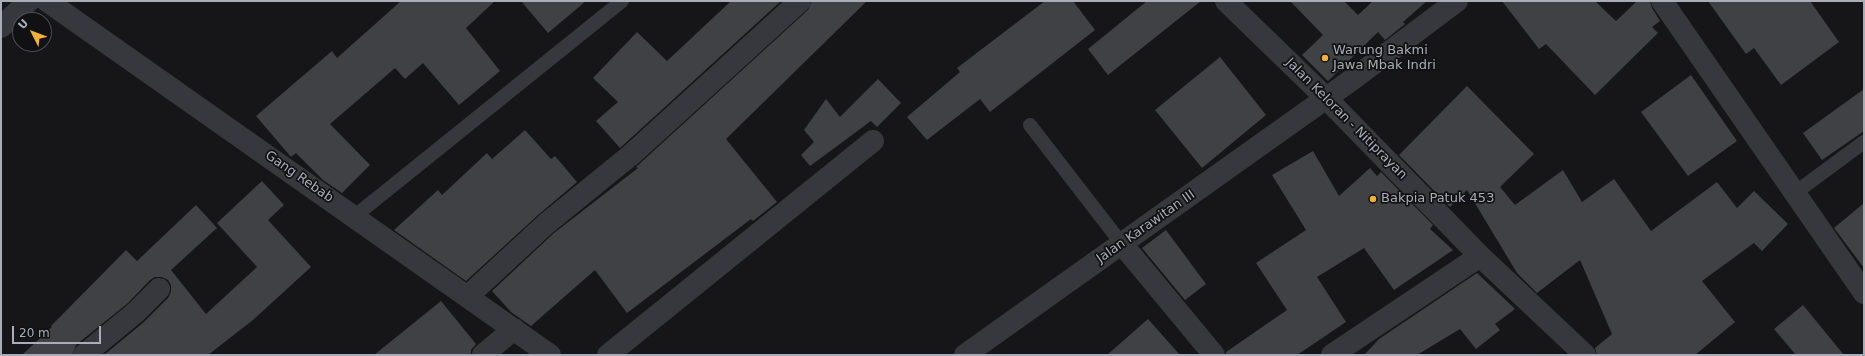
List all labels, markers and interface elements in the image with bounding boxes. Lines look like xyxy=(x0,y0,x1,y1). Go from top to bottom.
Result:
north arrow xyxy=(12,12,52,52)
text: U xyxy=(16,17,31,32)
place label: Warung Bakmi Jawa Mbak Indri xyxy=(1333,43,1436,74)
marker: Warung Bakmi Jawa Mbak Indri xyxy=(1320,53,1330,63)
street label: Jalan Keloran - Nitiprayan xyxy=(1282,55,1410,183)
street label: Gang Rebab xyxy=(262,148,336,206)
street label: Jalan Karawitan III xyxy=(1094,187,1198,267)
place label: Bakpia Patuk 453 xyxy=(1381,191,1494,207)
marker: Bakpia Patuk 453 xyxy=(1368,194,1378,204)
scale bar xyxy=(14,318,103,344)
text: 20 m xyxy=(19,326,50,340)

